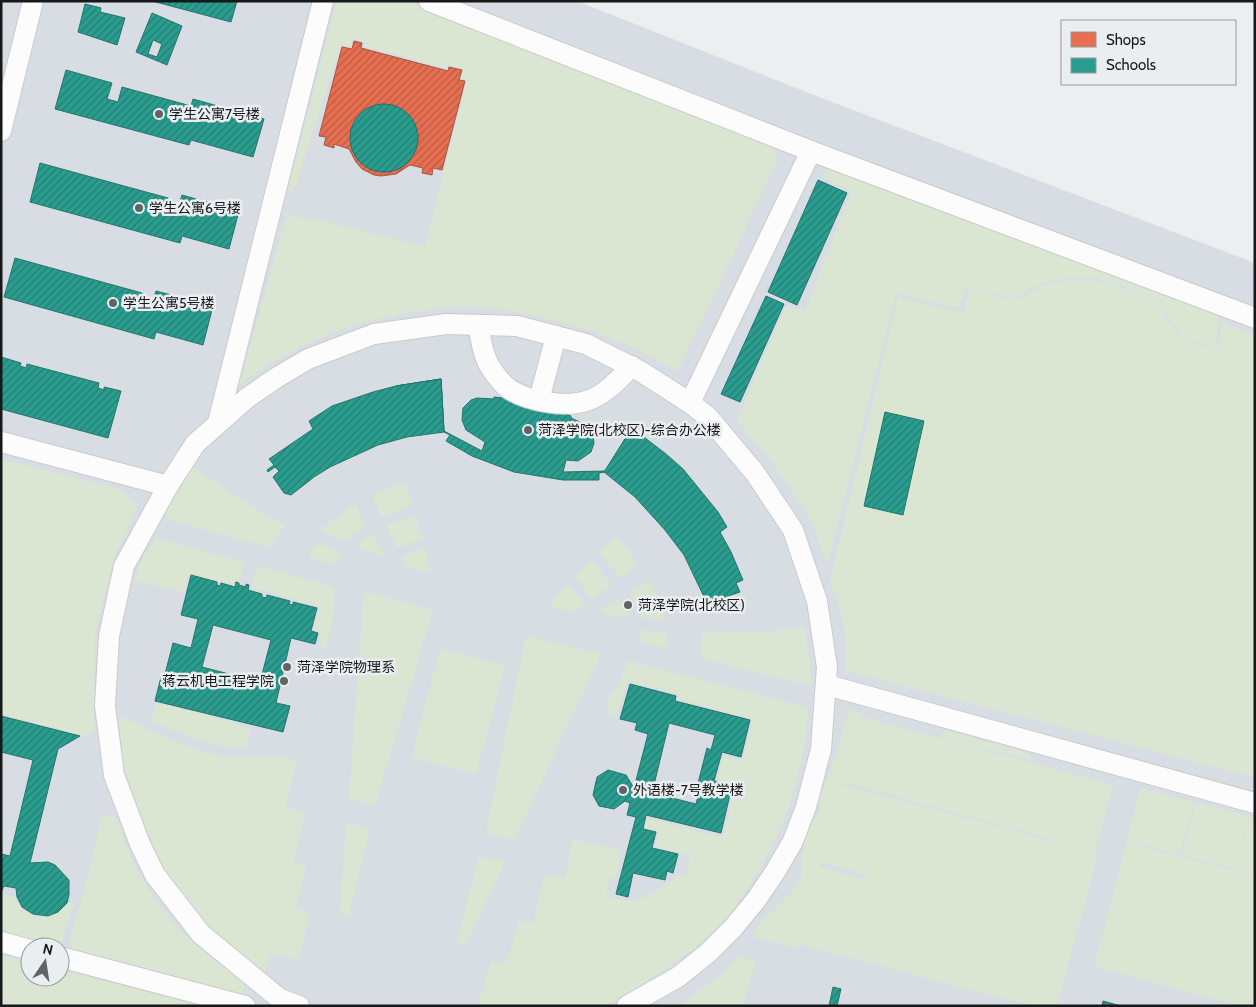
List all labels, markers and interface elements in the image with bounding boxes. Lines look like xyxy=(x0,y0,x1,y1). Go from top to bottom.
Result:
legend xyxy=(1061,20,1236,85)
text: Shops xyxy=(1106,31,1146,49)
text: Schools xyxy=(1106,56,1156,74)
place label: 学生公寓7号楼 xyxy=(169,105,260,123)
marker: 学生公寓7号楼 xyxy=(153,108,165,120)
place label: 学生公寓6号楼 xyxy=(149,199,241,217)
marker: 学生公寓6号楼 xyxy=(133,202,145,214)
place label: 学生公寓5号楼 xyxy=(123,294,215,312)
marker: 学生公寓5号楼 xyxy=(107,297,119,309)
place label: 菏泽学院(北校区)-综合办公楼 xyxy=(538,421,721,439)
marker: 菏泽学院(北校区)-综合办公楼 xyxy=(522,424,534,436)
place label: 菏泽学院(北校区) xyxy=(638,596,745,614)
marker: 菏泽学院(北校区) xyxy=(622,599,634,611)
place label: 菏泽学院物理系 xyxy=(297,658,395,676)
marker: 菏泽学院物理系 xyxy=(281,661,293,673)
place label: 蒋云机电工程学院 xyxy=(162,672,274,690)
marker: 蒋云机电工程学院 xyxy=(278,675,290,687)
place label: 外语楼-7号教学楼 xyxy=(633,781,744,799)
marker: 外语楼-7号教学楼 xyxy=(617,784,629,796)
north arrow xyxy=(20,937,70,987)
text: N xyxy=(41,939,55,959)

